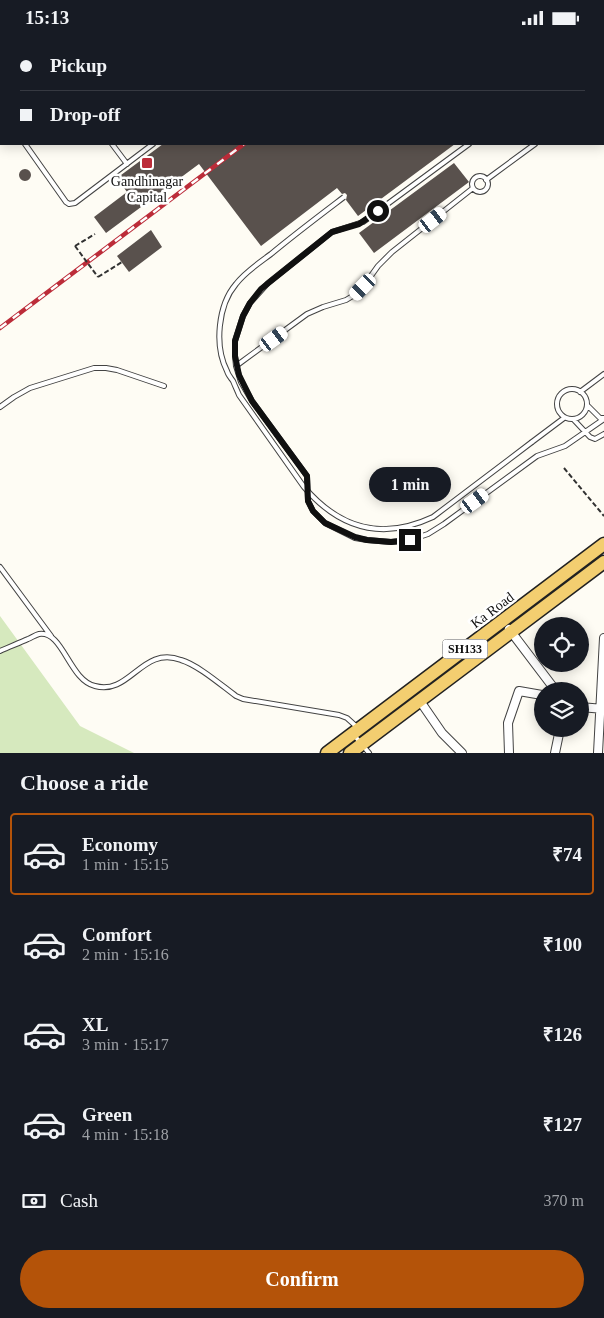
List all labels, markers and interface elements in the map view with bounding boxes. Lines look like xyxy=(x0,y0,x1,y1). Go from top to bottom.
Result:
text: 15:13 xyxy=(25,7,69,28)
text: Pickup xyxy=(50,55,107,76)
text: Drop-off xyxy=(50,104,120,125)
marker: Gandhinagar Capital xyxy=(140,156,154,170)
place label: Gandhinagar Capital xyxy=(111,174,183,205)
route start xyxy=(367,200,389,222)
car xyxy=(416,205,449,235)
car xyxy=(347,271,378,303)
car xyxy=(257,324,290,354)
callout: 1 min xyxy=(369,467,451,503)
text: 1 min xyxy=(391,476,429,493)
car xyxy=(458,486,491,516)
route end xyxy=(399,529,421,551)
street label: Ka Road xyxy=(468,590,517,631)
map controls xyxy=(534,617,589,737)
button: locate xyxy=(534,617,589,672)
road number: SH133 xyxy=(442,639,488,659)
button: layers xyxy=(534,682,589,737)
text: Choose a ride xyxy=(20,770,148,795)
icon: car xyxy=(22,832,67,877)
text: Economy xyxy=(82,834,158,855)
text: ₹74 xyxy=(552,844,582,865)
text: 1 min · 15:15 xyxy=(82,856,169,873)
icon: car xyxy=(22,922,67,967)
text: Comfort xyxy=(82,924,152,945)
text: ₹100 xyxy=(543,934,582,955)
text: 2 min · 15:16 xyxy=(82,946,169,963)
icon: car xyxy=(22,1012,67,1057)
text: XL xyxy=(82,1014,108,1035)
text: ₹126 xyxy=(543,1024,582,1045)
text: 3 min · 15:17 xyxy=(82,1036,169,1053)
icon: car xyxy=(22,1102,67,1147)
text: Green xyxy=(82,1104,132,1125)
text: ₹127 xyxy=(543,1114,582,1135)
text: 4 min · 15:18 xyxy=(82,1126,169,1143)
icon: cash xyxy=(20,1187,48,1215)
text: Cash xyxy=(60,1190,98,1211)
text: 370 m xyxy=(544,1192,584,1209)
button: Confirm xyxy=(20,1250,584,1308)

